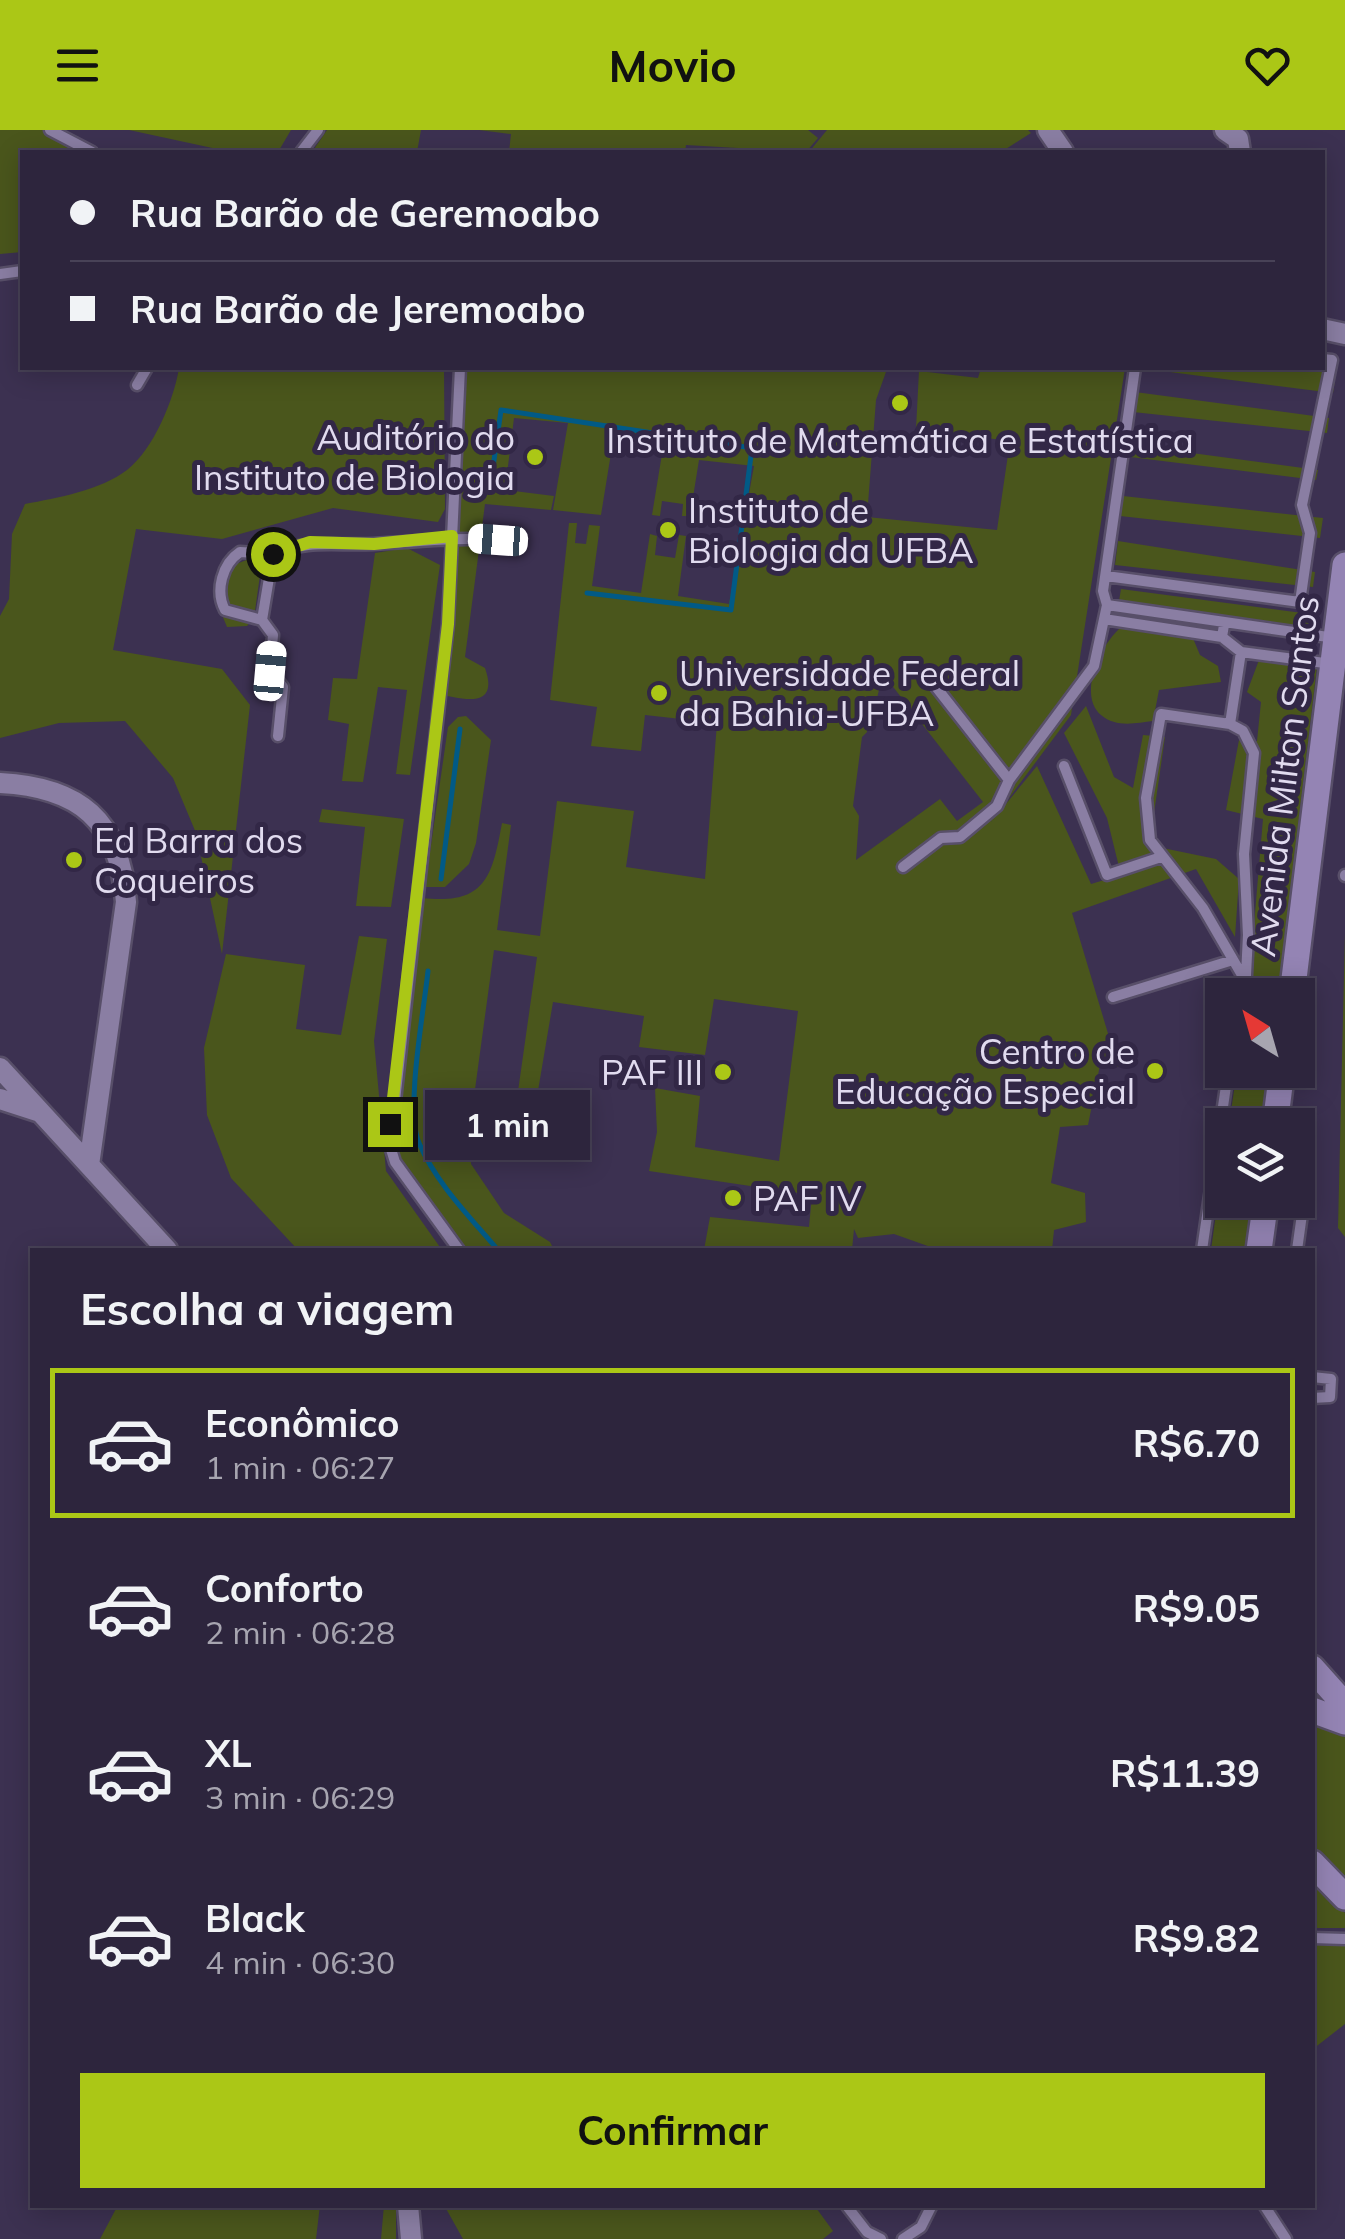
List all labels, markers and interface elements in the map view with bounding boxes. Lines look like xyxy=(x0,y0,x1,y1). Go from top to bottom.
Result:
text: Movio xyxy=(608,37,737,93)
icon: menu xyxy=(50,38,105,93)
icon: heart xyxy=(1240,38,1295,93)
text: Rua Barão de Geremoabo xyxy=(130,189,600,237)
text: Rua Barão de Jeremoabo xyxy=(130,285,586,333)
marker: Instituto de Matemática e Estatística xyxy=(889,392,911,414)
place label: Auditório do Instituto de Biologia xyxy=(194,415,515,499)
place label: Instituto de Matemática e Estatística xyxy=(606,418,1194,462)
marker: Auditório do Instituto de Biologia xyxy=(524,446,546,468)
place label: Instituto de Biologia da UFBA xyxy=(688,488,974,572)
marker: Instituto de Biologia da UFBA xyxy=(657,519,679,541)
car xyxy=(467,523,529,557)
route start xyxy=(251,532,296,577)
street label: Avenida Milton Santos xyxy=(1240,593,1328,959)
car xyxy=(252,640,288,702)
place label: Universidade Federal da Bahia-UFBA xyxy=(679,651,1020,735)
marker: Universidade Federal da Bahia-UFBA xyxy=(648,682,670,704)
place label: Ed Barra dos Coqueiros xyxy=(94,818,303,902)
marker: Ed Barra dos Coqueiros xyxy=(63,849,85,871)
north arrow xyxy=(1205,978,1315,1088)
map controls xyxy=(1205,978,1315,1218)
place label: Centro de Educação Especial xyxy=(835,1029,1135,1113)
place label: PAF III xyxy=(601,1050,703,1094)
marker: Centro de Educação Especial xyxy=(1144,1060,1166,1082)
marker: PAF III xyxy=(712,1061,734,1083)
callout: 1 min xyxy=(425,1089,590,1159)
route end xyxy=(368,1102,413,1147)
text: 1 min xyxy=(465,1105,550,1145)
button: layers xyxy=(1205,1108,1315,1218)
place label: PAF IV xyxy=(753,1176,862,1220)
marker: PAF IV xyxy=(722,1187,744,1209)
text: Escolha a viagem xyxy=(80,1280,455,1336)
icon: car xyxy=(85,1398,175,1488)
text: Econômico xyxy=(205,1399,400,1447)
text: R$6.70 xyxy=(1133,1419,1260,1467)
text: 1 min · 06:27 xyxy=(205,1447,395,1487)
icon: car xyxy=(85,1563,175,1653)
text: Conforto xyxy=(205,1564,364,1612)
text: R$9.05 xyxy=(1133,1584,1260,1632)
text: 2 min · 06:28 xyxy=(205,1612,395,1652)
icon: car xyxy=(85,1728,175,1818)
text: XL xyxy=(205,1729,252,1777)
text: R$11.39 xyxy=(1110,1749,1260,1797)
text: 3 min · 06:29 xyxy=(205,1777,395,1817)
icon: car xyxy=(85,1893,175,1983)
text: Black xyxy=(205,1894,305,1942)
text: R$9.82 xyxy=(1133,1914,1260,1962)
text: 4 min · 06:30 xyxy=(205,1942,395,1982)
button: Confirmar xyxy=(80,2073,1265,2188)

